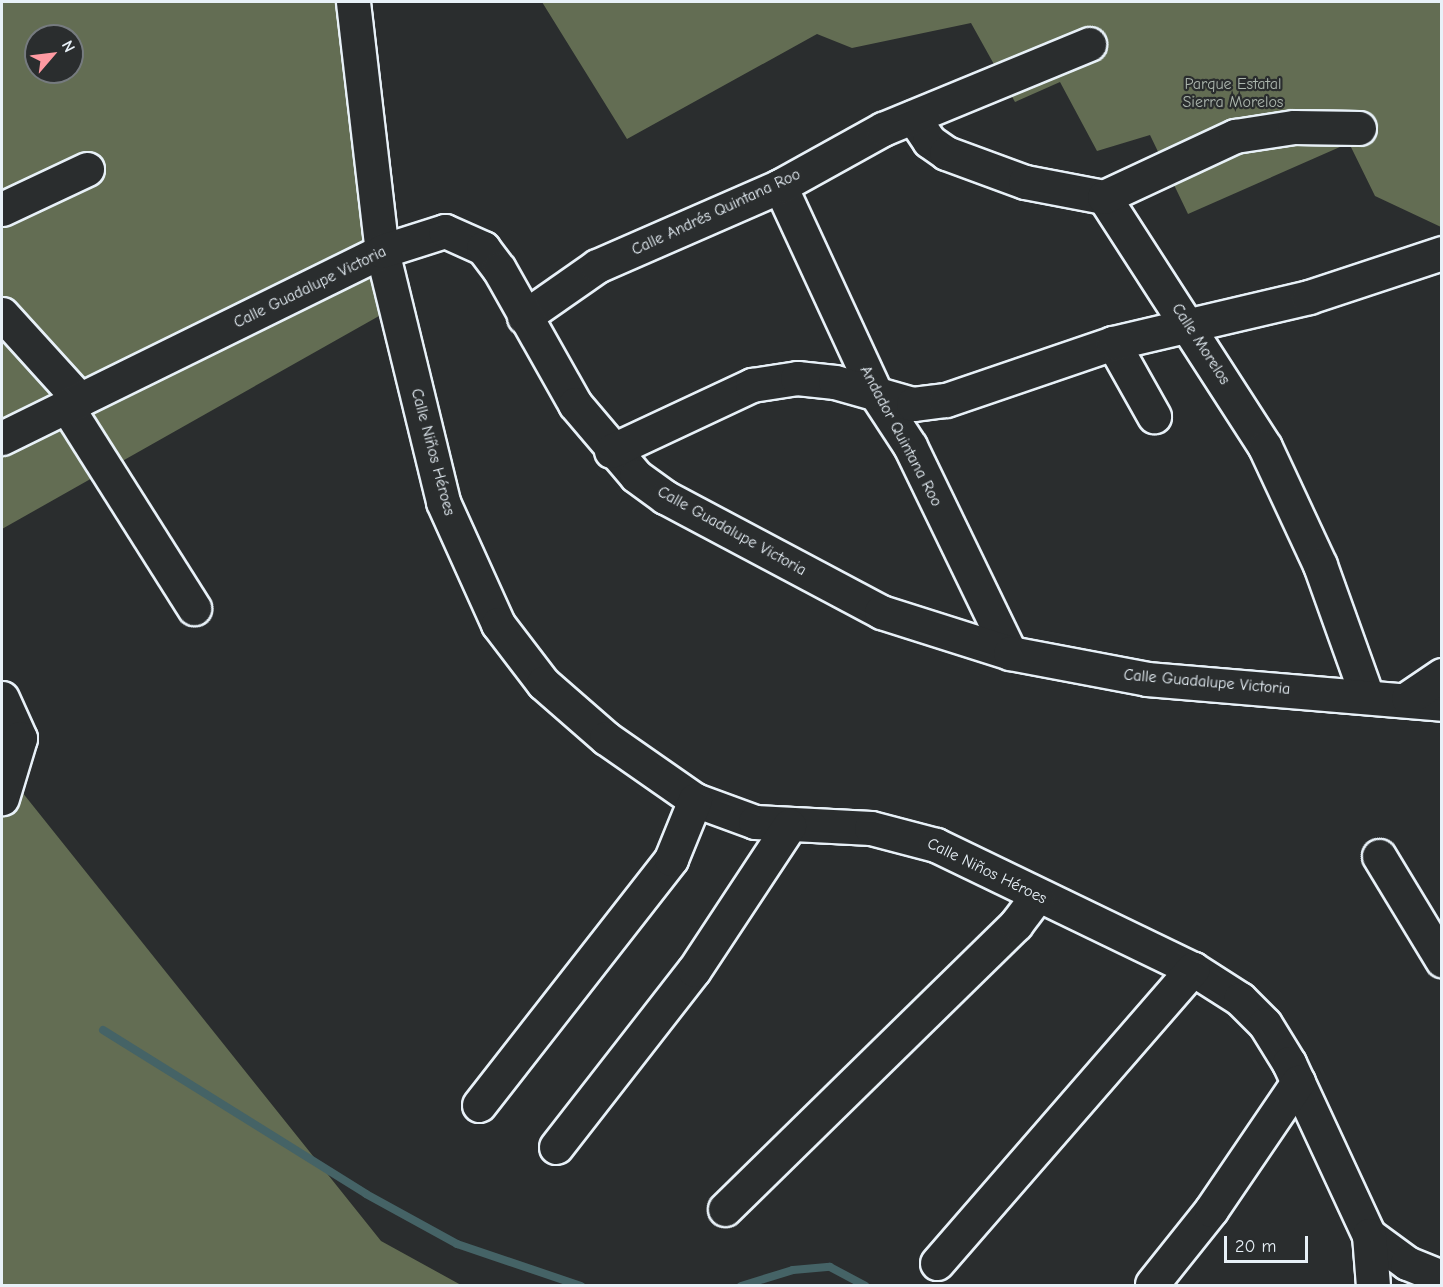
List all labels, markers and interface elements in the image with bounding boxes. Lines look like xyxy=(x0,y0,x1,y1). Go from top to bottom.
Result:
north arrow xyxy=(24,24,84,84)
text: N xyxy=(58,38,79,55)
park label: Parque Estatal Sierra Morelos xyxy=(1183,74,1283,112)
street label: Calle Andrés Quintana Roo xyxy=(629,164,803,260)
street label: Calle Guadalupe Victoria xyxy=(231,242,389,332)
street label: Calle Morelos xyxy=(1168,300,1234,388)
street label: Andador Quintana Roo xyxy=(856,362,946,510)
street label: Calle Niños Héroes xyxy=(407,386,459,518)
street label: Calle Guadalupe Victoria xyxy=(654,482,810,580)
street label: Calle Guadalupe Victoria xyxy=(1123,665,1291,699)
street label: Calle Niños Héroes xyxy=(924,834,1050,908)
scale bar xyxy=(1227,1224,1311,1262)
text: 20 m xyxy=(1235,1236,1276,1257)

